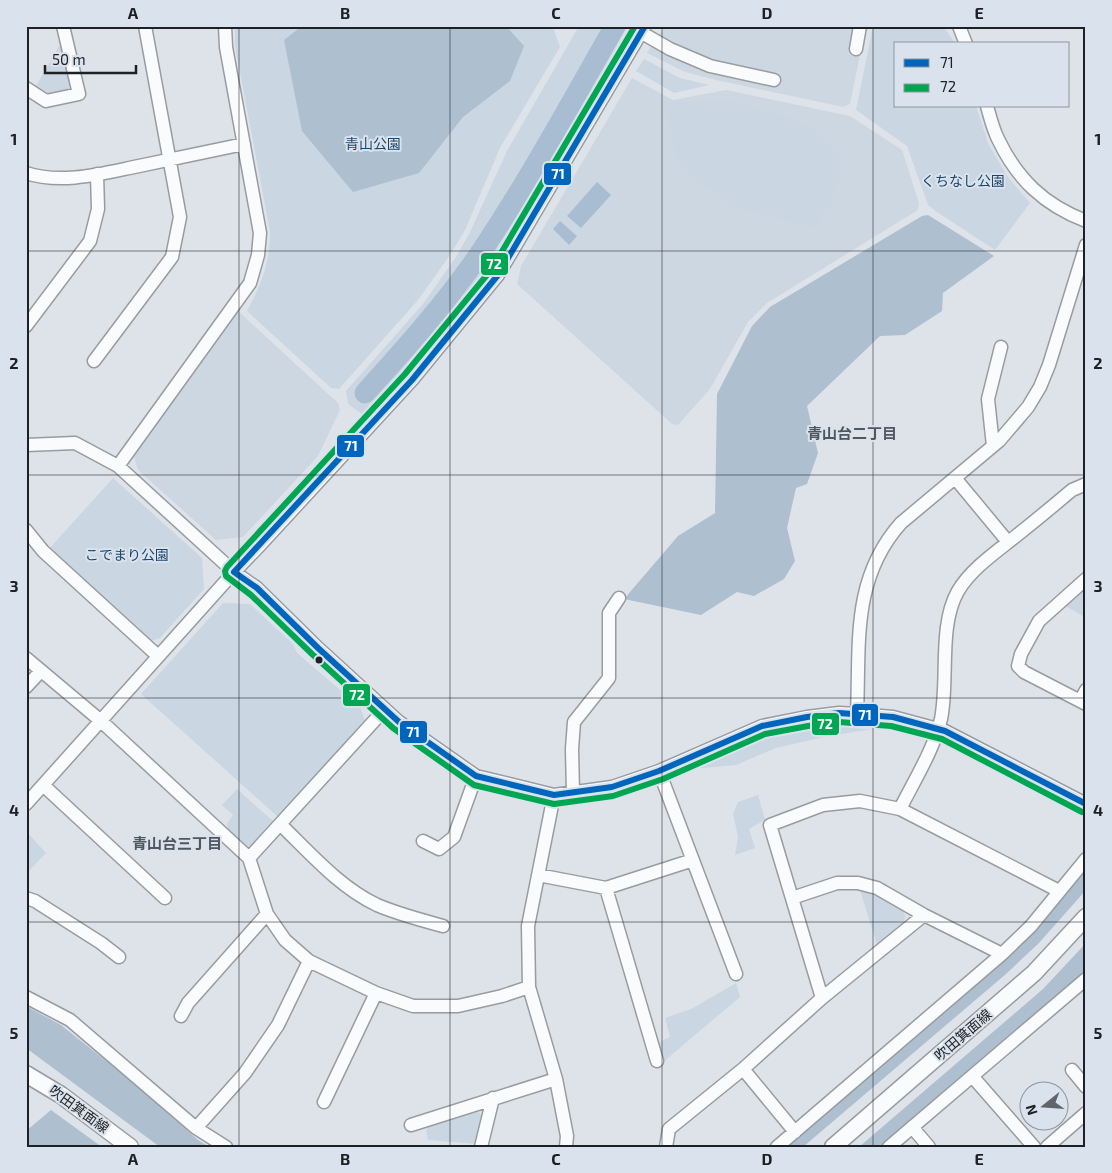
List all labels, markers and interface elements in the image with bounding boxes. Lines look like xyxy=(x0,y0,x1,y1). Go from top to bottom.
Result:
text: A xyxy=(128,3,139,22)
text: B xyxy=(340,3,350,22)
text: C xyxy=(551,3,561,22)
text: D xyxy=(762,3,773,22)
text: E xyxy=(974,3,984,22)
scale bar xyxy=(45,42,136,74)
legend xyxy=(894,42,1070,108)
text: 50 m xyxy=(52,50,86,68)
text: 71 xyxy=(940,53,954,71)
text: 72 xyxy=(940,77,956,95)
text: 1 xyxy=(11,129,17,148)
text: 1 xyxy=(1095,129,1101,148)
park label: 青山公園 xyxy=(345,135,401,152)
line badge: 71 xyxy=(543,162,572,186)
text: 71 xyxy=(551,165,565,182)
park label: くちなし公園 xyxy=(921,172,1005,189)
line badge: 72 xyxy=(480,252,509,276)
text: 72 xyxy=(486,255,502,272)
text: 2 xyxy=(9,353,19,372)
text: 2 xyxy=(1093,353,1103,372)
district label: 青山台二丁目 xyxy=(807,424,897,442)
line badge: 71 xyxy=(336,434,365,458)
text: 71 xyxy=(344,437,358,454)
park label: こでまり公園 xyxy=(85,546,169,563)
text: 3 xyxy=(9,576,19,595)
text: 3 xyxy=(1093,576,1103,595)
unlabelled marker xyxy=(314,655,324,665)
line badge: 72 xyxy=(342,683,371,707)
text: 72 xyxy=(349,686,365,703)
line badge: 71 xyxy=(851,703,879,727)
text: 71 xyxy=(858,706,872,723)
line badge: 72 xyxy=(811,712,840,736)
text: 72 xyxy=(817,715,833,732)
line badge: 71 xyxy=(399,720,428,744)
text: 71 xyxy=(406,723,420,740)
text: 4 xyxy=(9,800,19,819)
text: 4 xyxy=(1093,800,1103,819)
district label: 青山台三丁目 xyxy=(132,834,222,852)
street label: 吹田箕面線 xyxy=(931,1005,995,1064)
text: 5 xyxy=(10,1023,19,1042)
text: 5 xyxy=(1094,1023,1103,1042)
north arrow xyxy=(1020,1080,1070,1130)
street label: 吹田箕面線 xyxy=(46,1081,113,1136)
text: N xyxy=(1021,1103,1041,1117)
text: A xyxy=(128,1149,139,1168)
text: B xyxy=(340,1149,350,1168)
text: C xyxy=(551,1149,561,1168)
text: D xyxy=(762,1149,773,1168)
text: E xyxy=(974,1149,984,1168)

